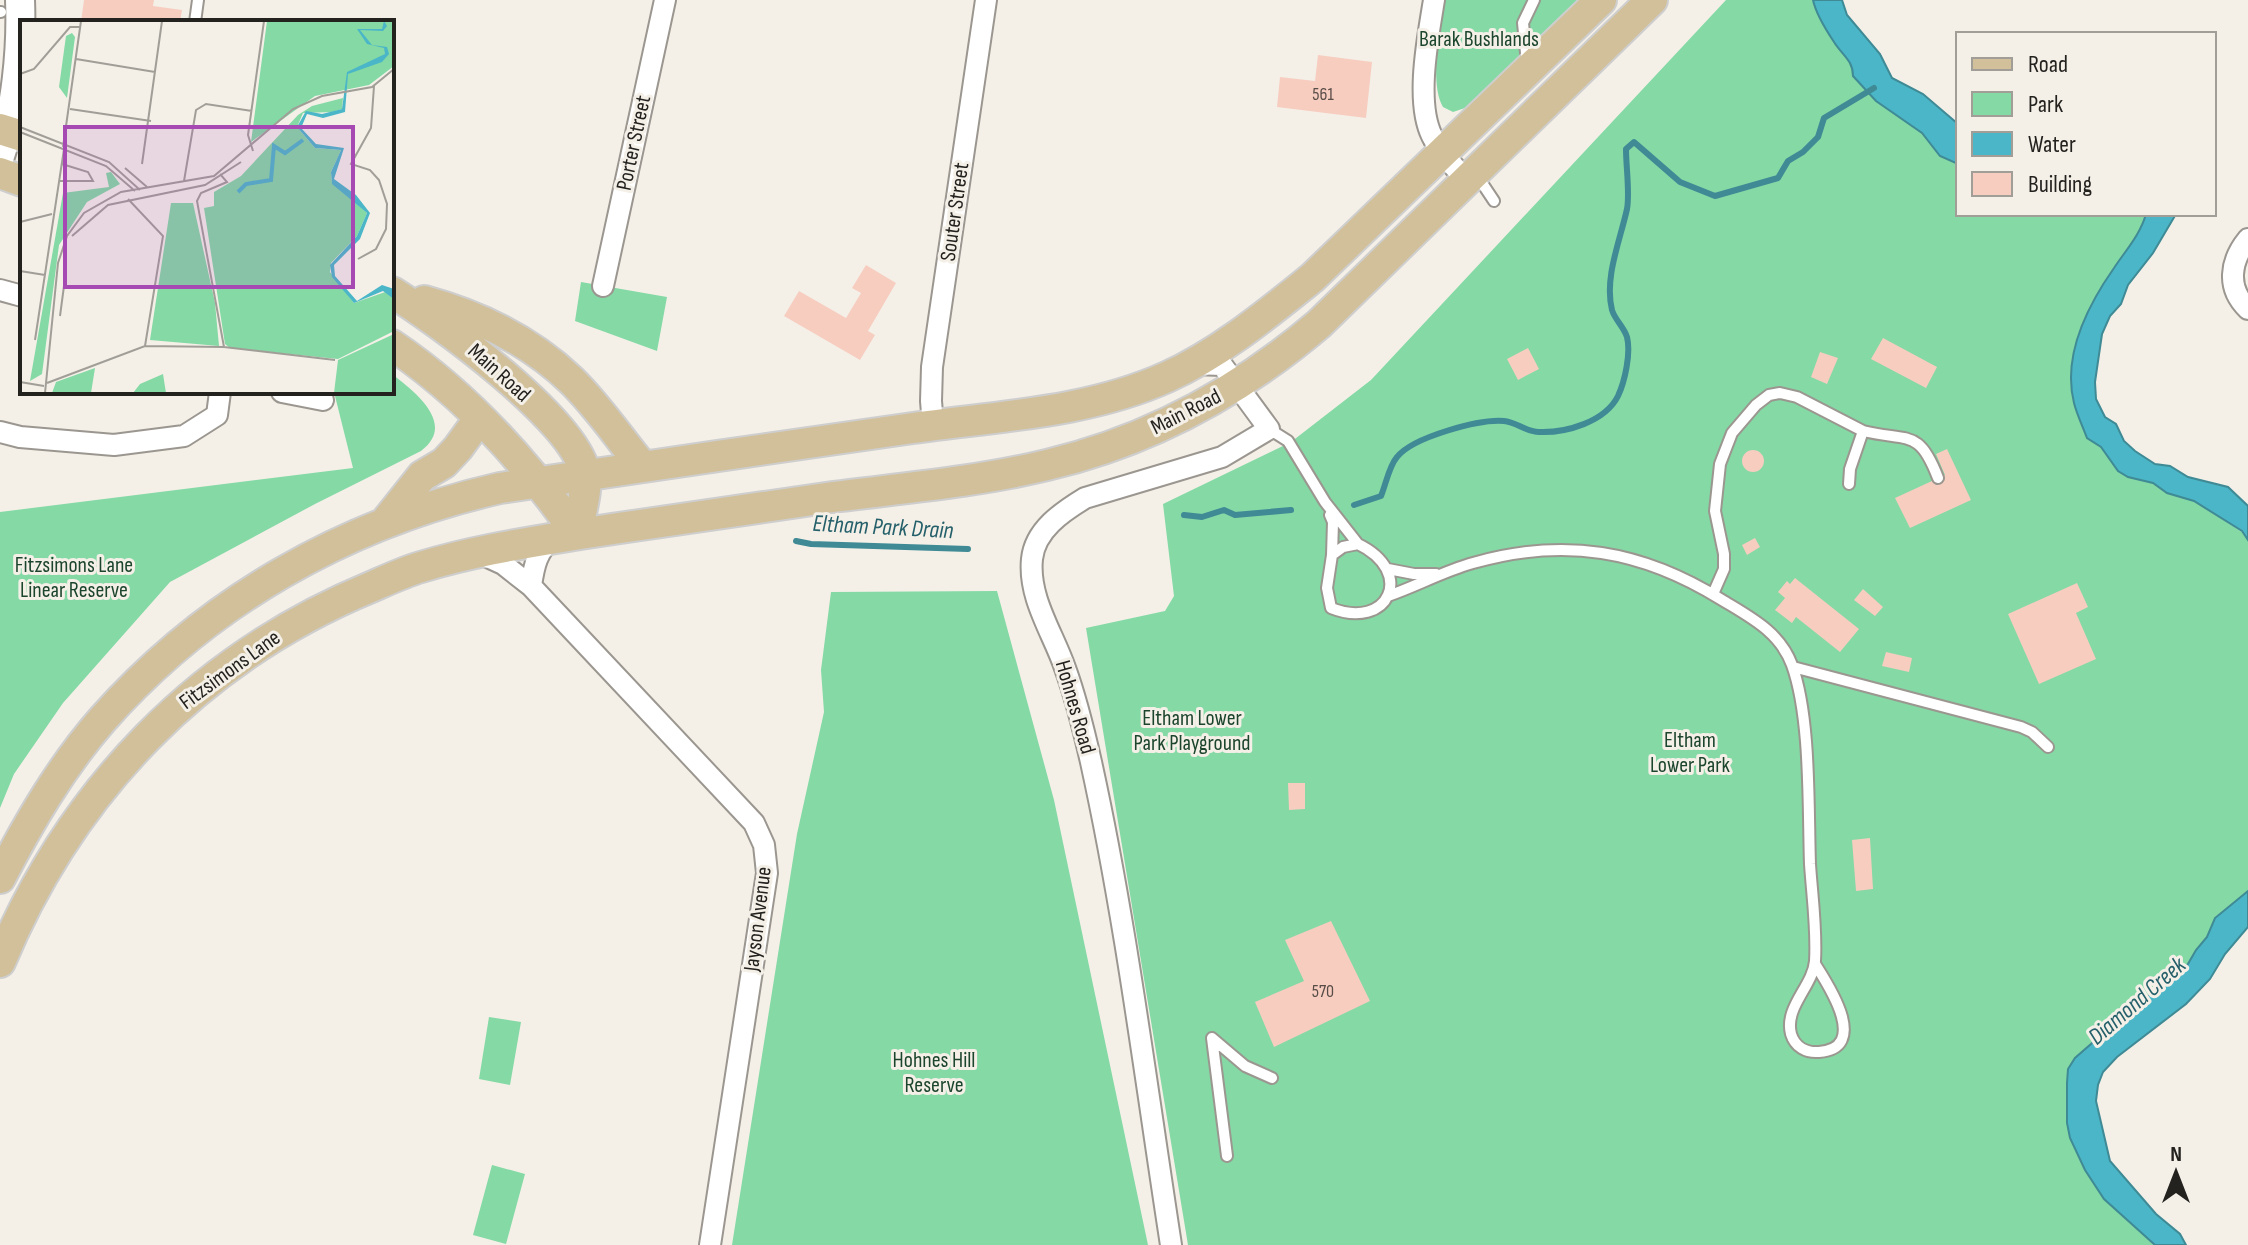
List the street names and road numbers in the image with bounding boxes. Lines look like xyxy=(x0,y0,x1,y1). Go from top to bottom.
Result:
street label: Porter Street xyxy=(611,93,657,193)
street label: Souter Street xyxy=(935,161,975,263)
street label: Main Road xyxy=(462,338,536,408)
street label: Main Road xyxy=(1146,383,1226,441)
street label: Fitzsimons Lane xyxy=(174,624,286,716)
street label: Hohnes Road xyxy=(1049,657,1101,757)
street label: Jayson Avenue xyxy=(738,865,778,974)

